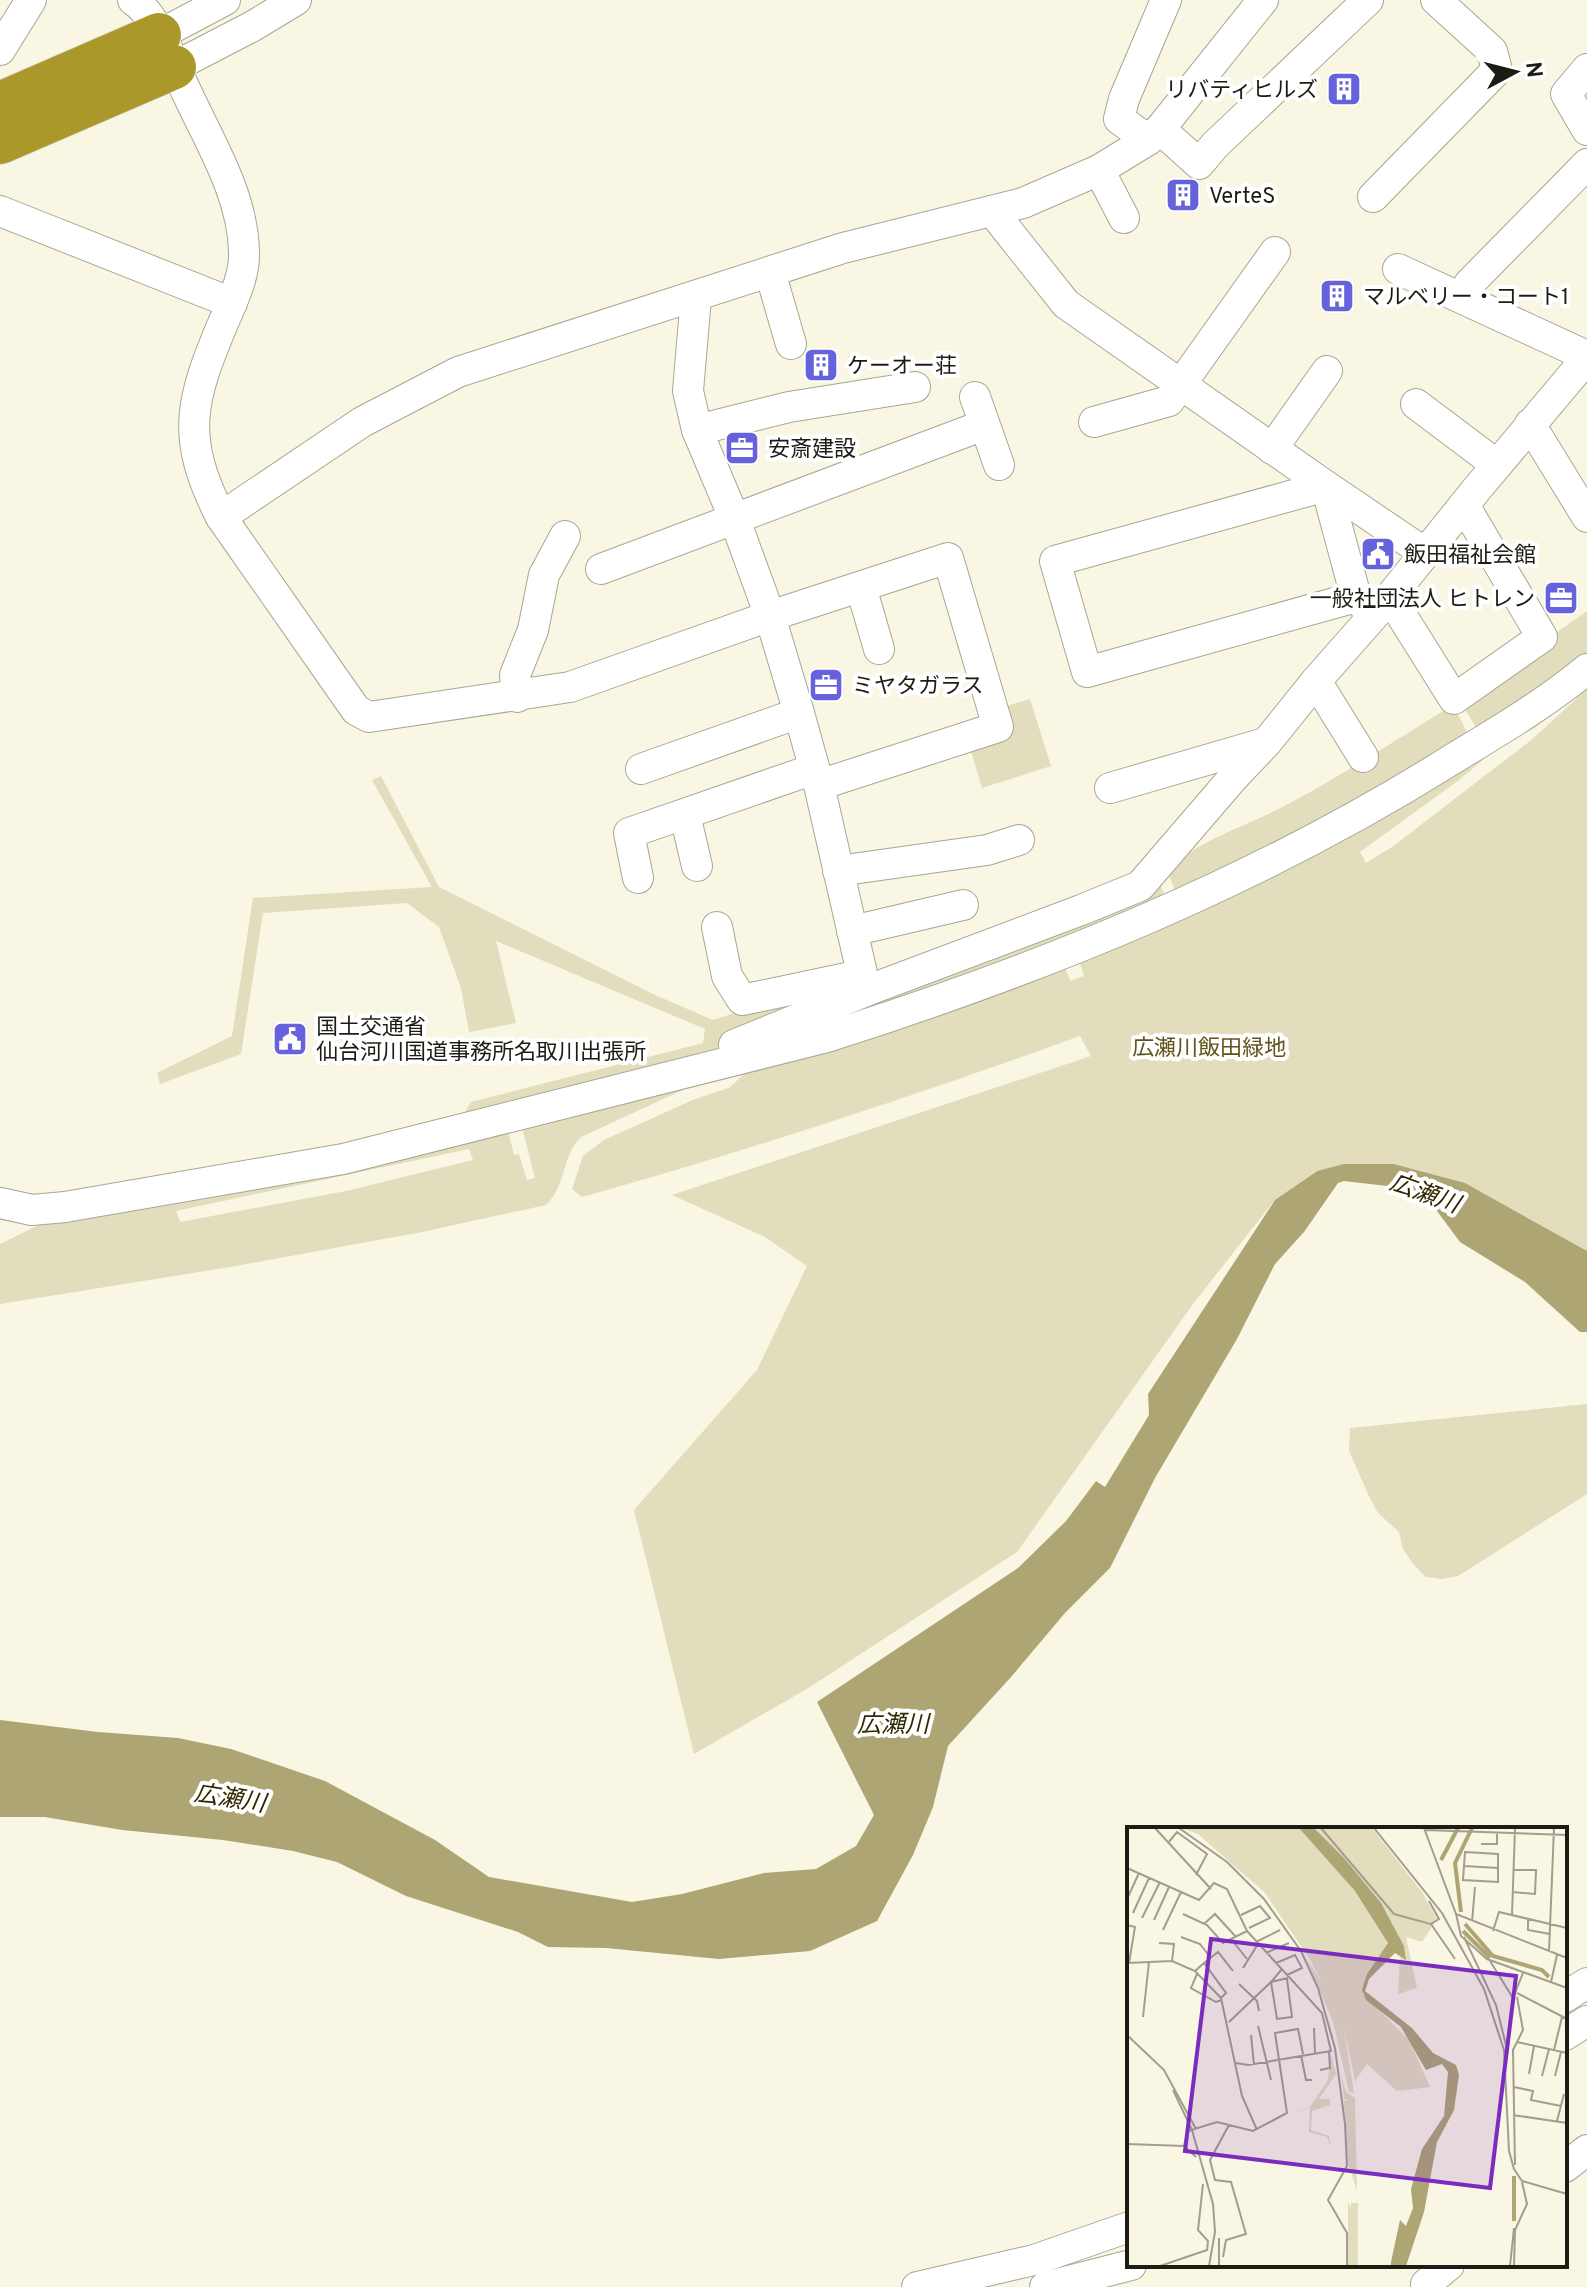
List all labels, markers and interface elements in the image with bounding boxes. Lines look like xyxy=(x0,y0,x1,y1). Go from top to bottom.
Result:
north arrow xyxy=(1475,32,1555,112)
text: N xyxy=(1518,60,1547,79)
building icon: リバティヒルズ xyxy=(1325,70,1363,108)
place label: リバティヒルズ xyxy=(1165,78,1318,105)
building icon: VerteS xyxy=(1164,176,1202,214)
place label: VerteS xyxy=(1209,184,1275,211)
building icon: マルベリー・コート1 xyxy=(1318,277,1356,315)
place label: マルベリー・コート1 xyxy=(1363,285,1569,312)
building icon: ケーオー荘 xyxy=(802,346,840,384)
place label: ケーオー荘 xyxy=(847,354,957,381)
office icon: 安斎建設 xyxy=(723,429,761,467)
place label: 安斎建設 xyxy=(768,437,856,464)
public building icon: 飯田福祉会館 xyxy=(1359,535,1397,573)
place label: 飯田福祉会館 xyxy=(1404,543,1536,570)
office icon: 一般社団法人 ヒトレン xyxy=(1542,579,1580,617)
place label: 一般社団法人 ヒトレン xyxy=(1310,587,1535,614)
office icon: ミヤタガラス xyxy=(807,666,845,704)
place label: ミヤタガラス xyxy=(852,674,984,701)
place label: 国土交通省 仙台河川国道事務所名取川出張所 xyxy=(316,1015,646,1067)
public building icon: 国土交通省 仙台河川国道事務所名取川出張所 xyxy=(271,1020,309,1058)
park label: 広瀬川飯田緑地 xyxy=(1132,1036,1286,1063)
water label: 広瀬川 xyxy=(1385,1168,1466,1222)
water label: 広瀬川 xyxy=(857,1711,932,1741)
water label: 広瀬川 xyxy=(192,1780,271,1821)
inset map xyxy=(1127,1827,1567,2267)

